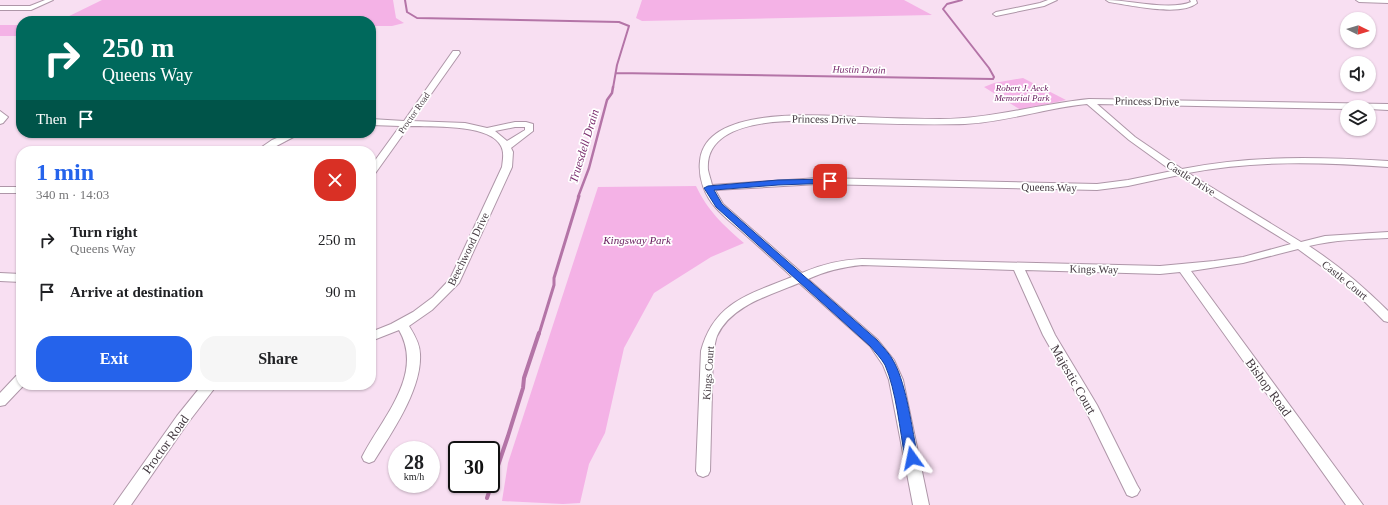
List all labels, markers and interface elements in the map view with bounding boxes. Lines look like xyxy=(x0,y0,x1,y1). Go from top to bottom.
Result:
north arrow xyxy=(1340,12,1376,48)
map controls xyxy=(1340,12,1376,136)
icon: right xyxy=(36,32,88,84)
text: 250 m xyxy=(102,32,174,63)
button: sound xyxy=(1340,56,1376,92)
water label: Hustin Drain xyxy=(831,64,886,75)
text: Queens Way xyxy=(102,65,193,85)
park label: Robert J. Aeck Memorial Park xyxy=(993,83,1051,103)
street label: Proctor Road xyxy=(396,90,432,135)
street label: Princess Drive xyxy=(1115,94,1179,108)
button: layers xyxy=(1340,100,1376,136)
water label: Truesdell Drain xyxy=(566,107,602,185)
icon: arrive xyxy=(75,108,97,130)
text: Then xyxy=(36,111,67,127)
street label: Princess Drive xyxy=(792,112,856,126)
street label: Castle Drive xyxy=(1164,158,1218,198)
text: 1 min xyxy=(36,159,94,185)
button: close xyxy=(314,159,356,201)
pin xyxy=(813,164,847,198)
icon: arrive xyxy=(819,170,841,192)
street label: Queens Way xyxy=(1021,181,1077,193)
text: 340 m · 14:03 xyxy=(36,187,109,202)
street label: Beechwood Drive xyxy=(445,210,491,287)
text: Turn right xyxy=(70,224,137,240)
icon: right xyxy=(36,229,58,251)
text: 250 m xyxy=(318,232,356,248)
park label: Kingsway Park xyxy=(602,234,672,246)
text: Queens Way xyxy=(70,241,136,256)
street label: Castle Court xyxy=(1320,258,1370,302)
street label: Kings Way xyxy=(1070,263,1119,275)
icon: arrive xyxy=(36,281,58,303)
text: Arrive at destination xyxy=(70,284,203,300)
text: 90 m xyxy=(326,284,356,300)
button: Exit xyxy=(36,336,192,382)
button: Share xyxy=(200,336,356,382)
street label: Majestic Court xyxy=(1048,342,1100,417)
street label: Kings Court xyxy=(700,346,716,400)
street label: Bishop Road xyxy=(1243,356,1295,419)
street label: Proctor Road xyxy=(139,412,192,477)
position arrow xyxy=(891,437,933,479)
speed limit sign: 30 xyxy=(448,441,500,493)
text: 28 xyxy=(404,451,424,473)
text: km/h xyxy=(404,471,424,482)

